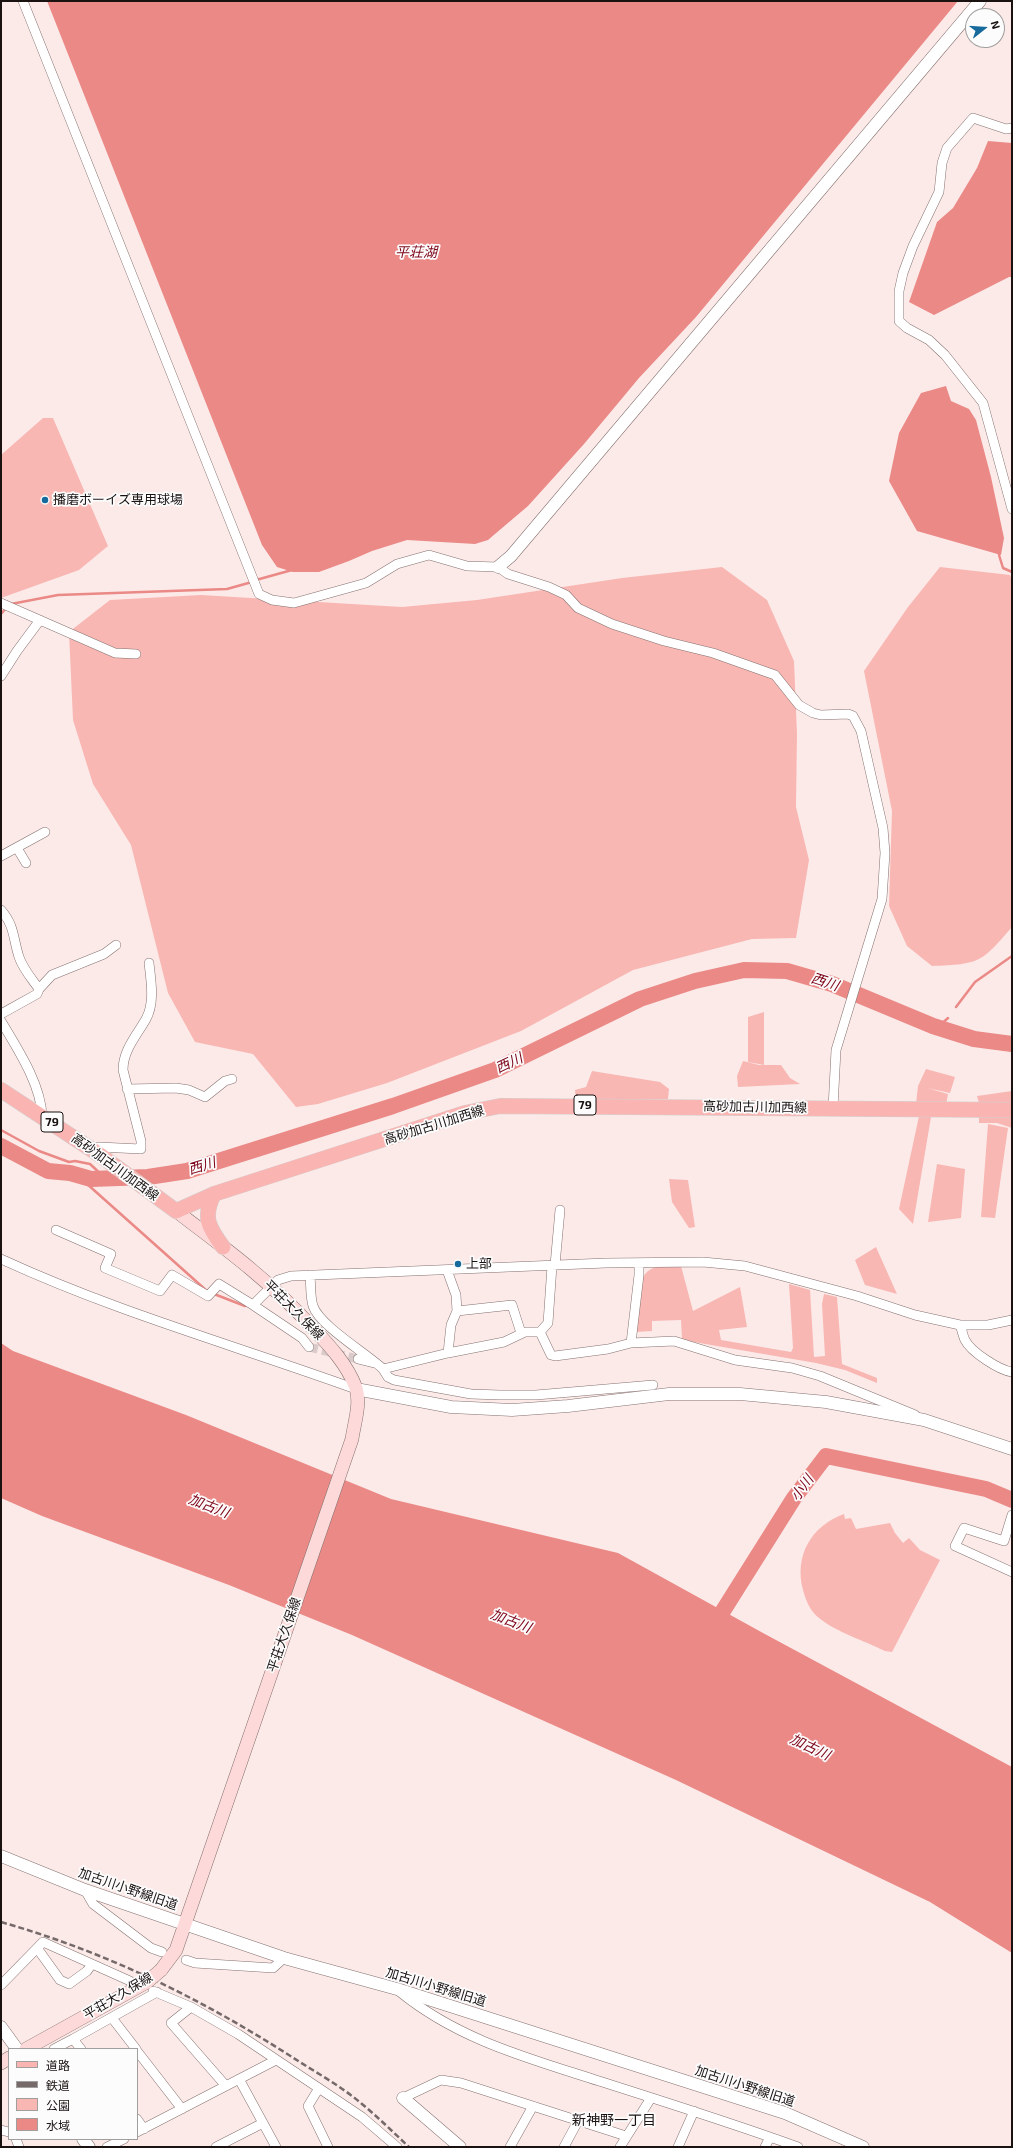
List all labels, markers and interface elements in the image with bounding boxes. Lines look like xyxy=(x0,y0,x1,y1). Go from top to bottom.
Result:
north arrow xyxy=(965,8,1005,48)
text: N xyxy=(989,19,1003,30)
water label: 平荘湖 xyxy=(395,244,437,260)
place label: 播磨ボーイズ専用球場 xyxy=(53,492,183,508)
marker: 播磨ボーイズ専用球場 xyxy=(40,495,50,505)
water label: 西川 xyxy=(809,970,841,994)
water label: 西川 xyxy=(493,1049,525,1077)
road number: 79 xyxy=(574,1095,596,1115)
street label: 高砂加古川加西線 xyxy=(703,1098,807,1116)
street label: 高砂加古川加西線 xyxy=(382,1102,486,1148)
road number: 79 xyxy=(41,1112,63,1132)
street label: 高砂加古川加西線 xyxy=(68,1130,162,1204)
water label: 西川 xyxy=(186,1154,218,1178)
place label: 上部 xyxy=(466,1256,492,1272)
marker: 上部 xyxy=(453,1259,463,1269)
street label: 平荘大久保線 xyxy=(261,1277,327,1343)
water label: 小川 xyxy=(787,1472,817,1504)
water label: 加古川 xyxy=(186,1491,232,1521)
street label: 平荘大久保線 xyxy=(264,1596,304,1674)
water label: 加古川 xyxy=(488,1606,534,1636)
water label: 加古川 xyxy=(787,1731,833,1763)
street label: 加古川小野線旧道 xyxy=(76,1865,180,1913)
street label: 加古川小野線旧道 xyxy=(384,1964,488,2010)
street label: 平荘大久保線 xyxy=(81,1969,155,2023)
legend xyxy=(8,2048,138,2140)
text: 道路 xyxy=(46,2058,70,2072)
street label: 加古川小野線旧道 xyxy=(693,2063,797,2109)
text: 鉄道 xyxy=(46,2078,70,2092)
text: 公園 xyxy=(46,2098,70,2112)
district label: 新神野一丁目 xyxy=(572,2112,656,2128)
text: 水域 xyxy=(46,2118,70,2132)

